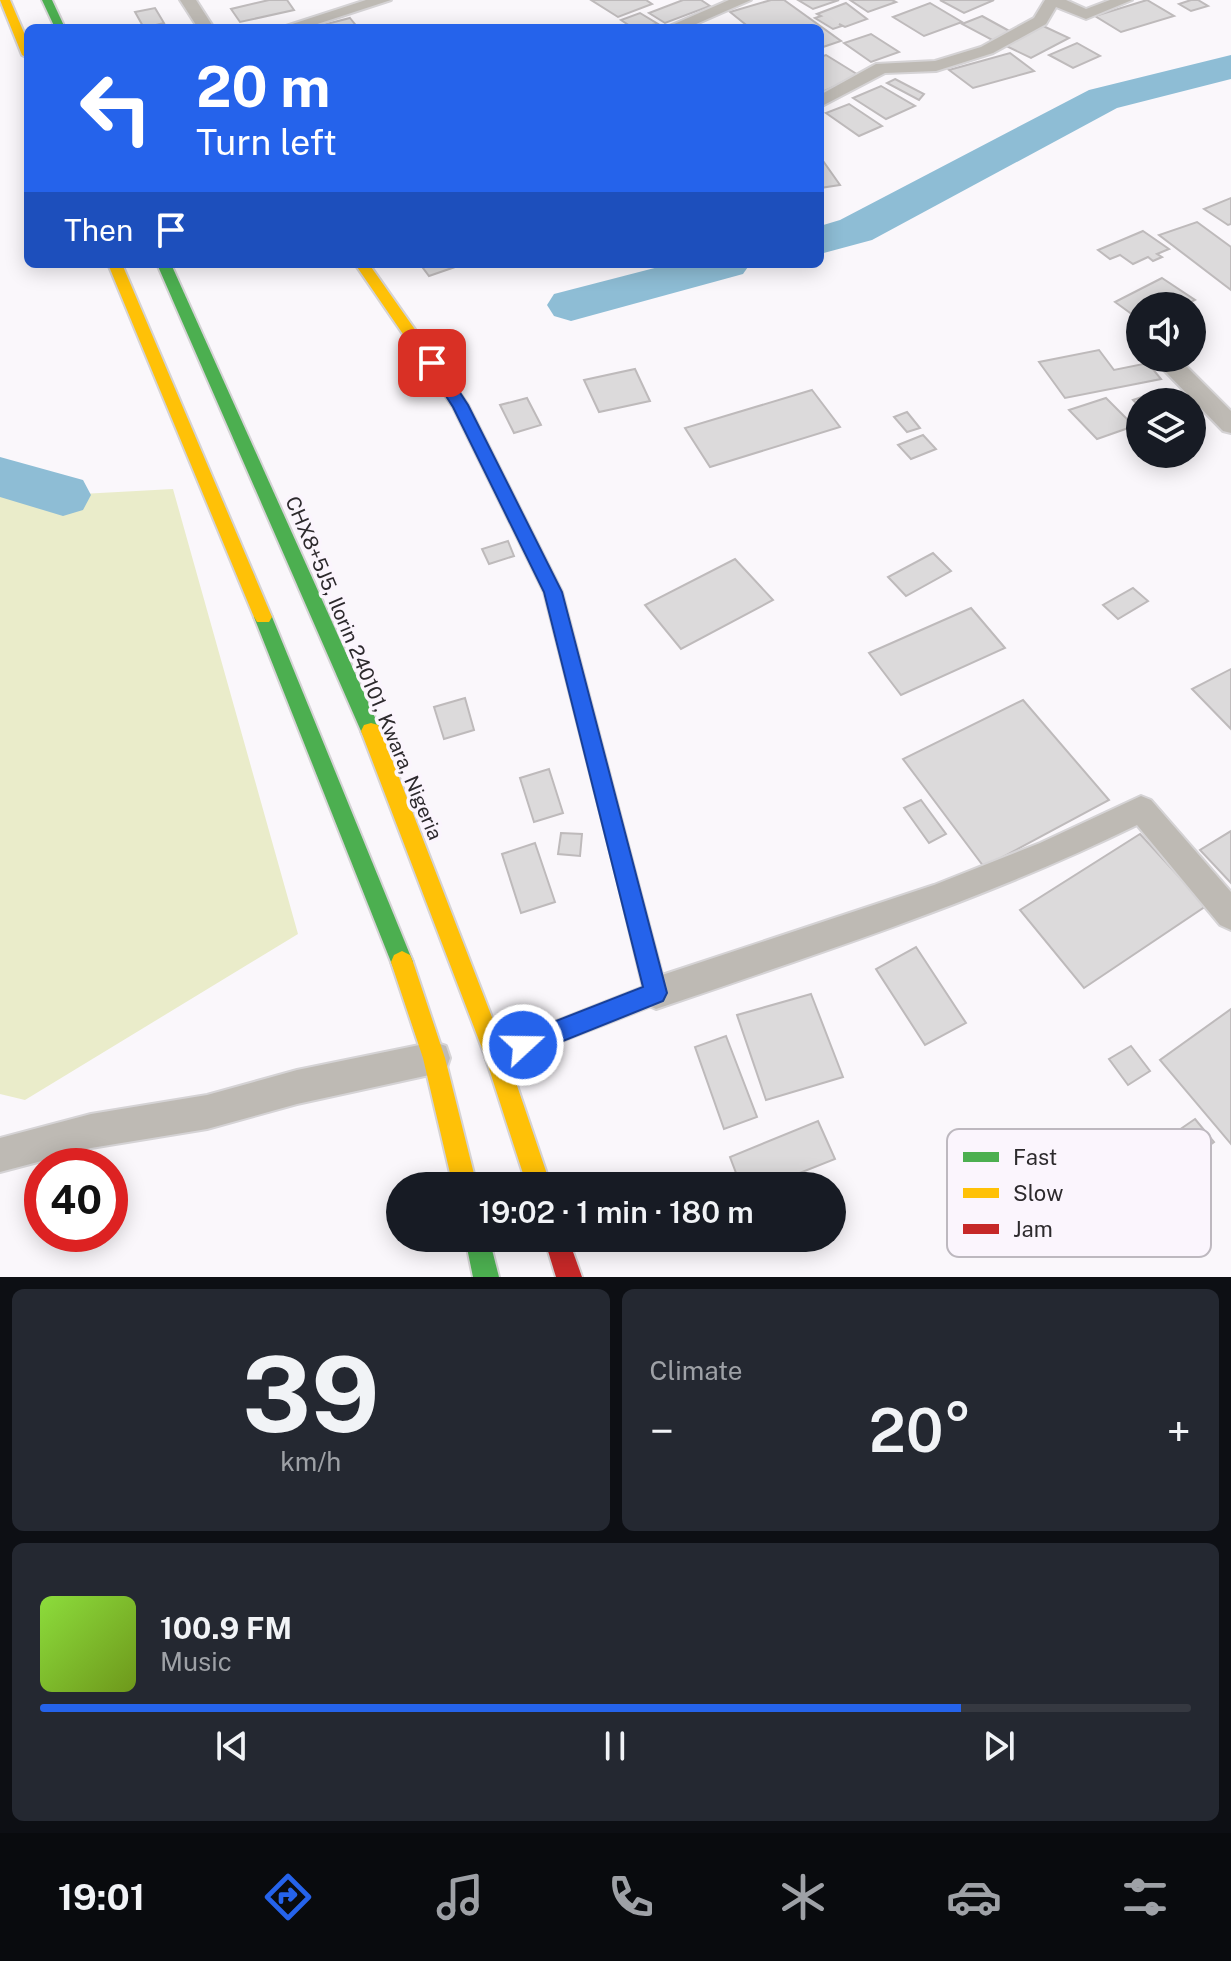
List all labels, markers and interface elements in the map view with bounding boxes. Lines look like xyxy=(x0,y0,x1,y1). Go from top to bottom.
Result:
text: 20 m xyxy=(196,54,330,120)
icon: left xyxy=(64,56,168,160)
text: Turn left xyxy=(196,121,337,163)
icon: arrive xyxy=(149,208,193,252)
text: Then xyxy=(64,212,133,248)
map controls xyxy=(1126,292,1206,468)
button: sound xyxy=(1126,292,1206,372)
pin xyxy=(398,329,466,397)
icon: arrive xyxy=(410,341,454,385)
button: layers xyxy=(1126,388,1206,468)
street label: CHX8+5J5, Ilorin 240101, Kwara, Nigeria xyxy=(280,493,448,843)
position arrow xyxy=(481,1003,565,1087)
legend xyxy=(947,1129,1211,1257)
text: Fast xyxy=(1013,1144,1057,1170)
speed limit sign: 40 xyxy=(24,1148,128,1252)
text: Slow xyxy=(1013,1180,1063,1206)
text: 19:02 · 1 min · 180 m xyxy=(478,1194,754,1230)
text: Jam xyxy=(1013,1216,1053,1242)
text: 39 xyxy=(242,1333,379,1455)
text: Climate xyxy=(650,1355,743,1386)
text: 20° xyxy=(869,1395,972,1466)
text: − xyxy=(650,1405,674,1457)
text: + xyxy=(1167,1405,1191,1457)
text: km/h xyxy=(280,1446,341,1477)
text: 100.9 FM xyxy=(160,1610,292,1646)
text: Music xyxy=(160,1646,232,1677)
icon: previous xyxy=(210,1724,254,1768)
icon: pause xyxy=(593,1724,637,1768)
icon: next xyxy=(977,1724,1021,1768)
icon: directions xyxy=(260,1869,316,1925)
icon: music xyxy=(432,1869,488,1925)
icon: phone xyxy=(603,1869,659,1925)
icon: climate xyxy=(775,1869,831,1925)
icon: car xyxy=(946,1869,1002,1925)
icon: filters xyxy=(1117,1869,1173,1925)
text: 19:01 xyxy=(58,1876,145,1918)

